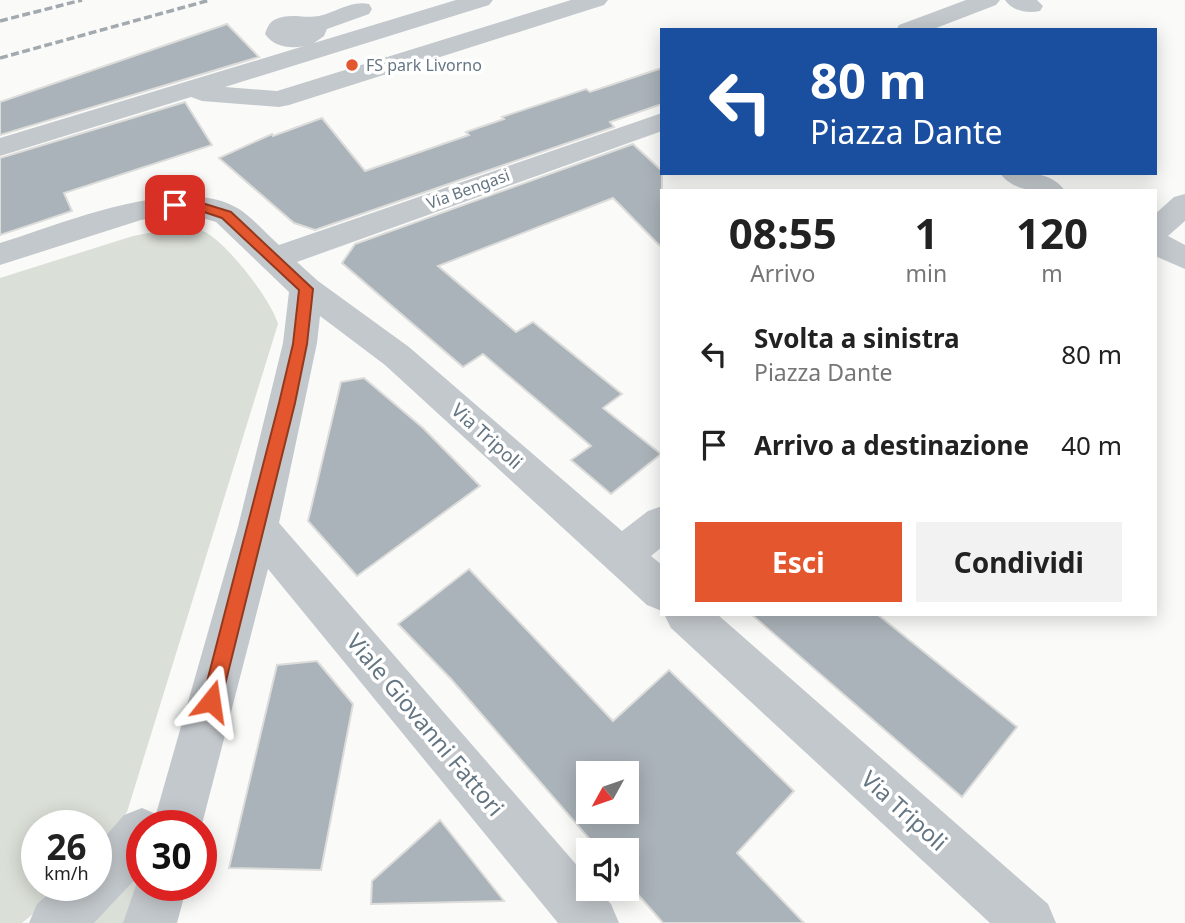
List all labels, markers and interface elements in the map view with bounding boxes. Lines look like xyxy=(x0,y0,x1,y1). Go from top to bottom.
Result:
text: 80 m xyxy=(810,47,927,113)
place label: FS park Livorno xyxy=(366,54,482,76)
icon: left xyxy=(695,56,786,147)
marker: FS park Livorno xyxy=(344,57,360,73)
text: Piazza Dante xyxy=(810,110,1003,153)
street label: Via Bengasi xyxy=(423,164,513,214)
pin xyxy=(145,175,205,235)
icon: arrive xyxy=(156,186,194,224)
text: 08:55 xyxy=(729,204,837,261)
text: 1 xyxy=(914,204,938,261)
text: 120 xyxy=(1016,204,1088,261)
text: Arrivo xyxy=(750,257,815,289)
text: min xyxy=(906,257,947,289)
text: m xyxy=(1041,257,1063,289)
text: Svolta a sinistra xyxy=(754,320,960,356)
icon: left xyxy=(695,335,733,373)
text: 80 m xyxy=(1061,336,1122,372)
text: Piazza Dante xyxy=(754,356,892,388)
street label: Via Tripoli xyxy=(446,397,528,475)
icon: arrive xyxy=(695,426,733,464)
text: Arrivo a destinazione xyxy=(754,427,1029,463)
text: 40 m xyxy=(1061,427,1122,463)
button: Esci xyxy=(695,522,902,602)
button: Condividi xyxy=(916,522,1122,602)
street label: Viale Giovanni Fattori xyxy=(340,626,512,823)
position arrow xyxy=(174,664,248,738)
north arrow xyxy=(576,761,639,824)
map controls xyxy=(576,761,639,901)
street label: Via Tripoli xyxy=(855,763,955,857)
speed limit sign: 30 xyxy=(126,810,217,901)
text: 26 xyxy=(46,823,87,870)
button: sound xyxy=(576,838,639,901)
text: km/h xyxy=(44,861,89,885)

